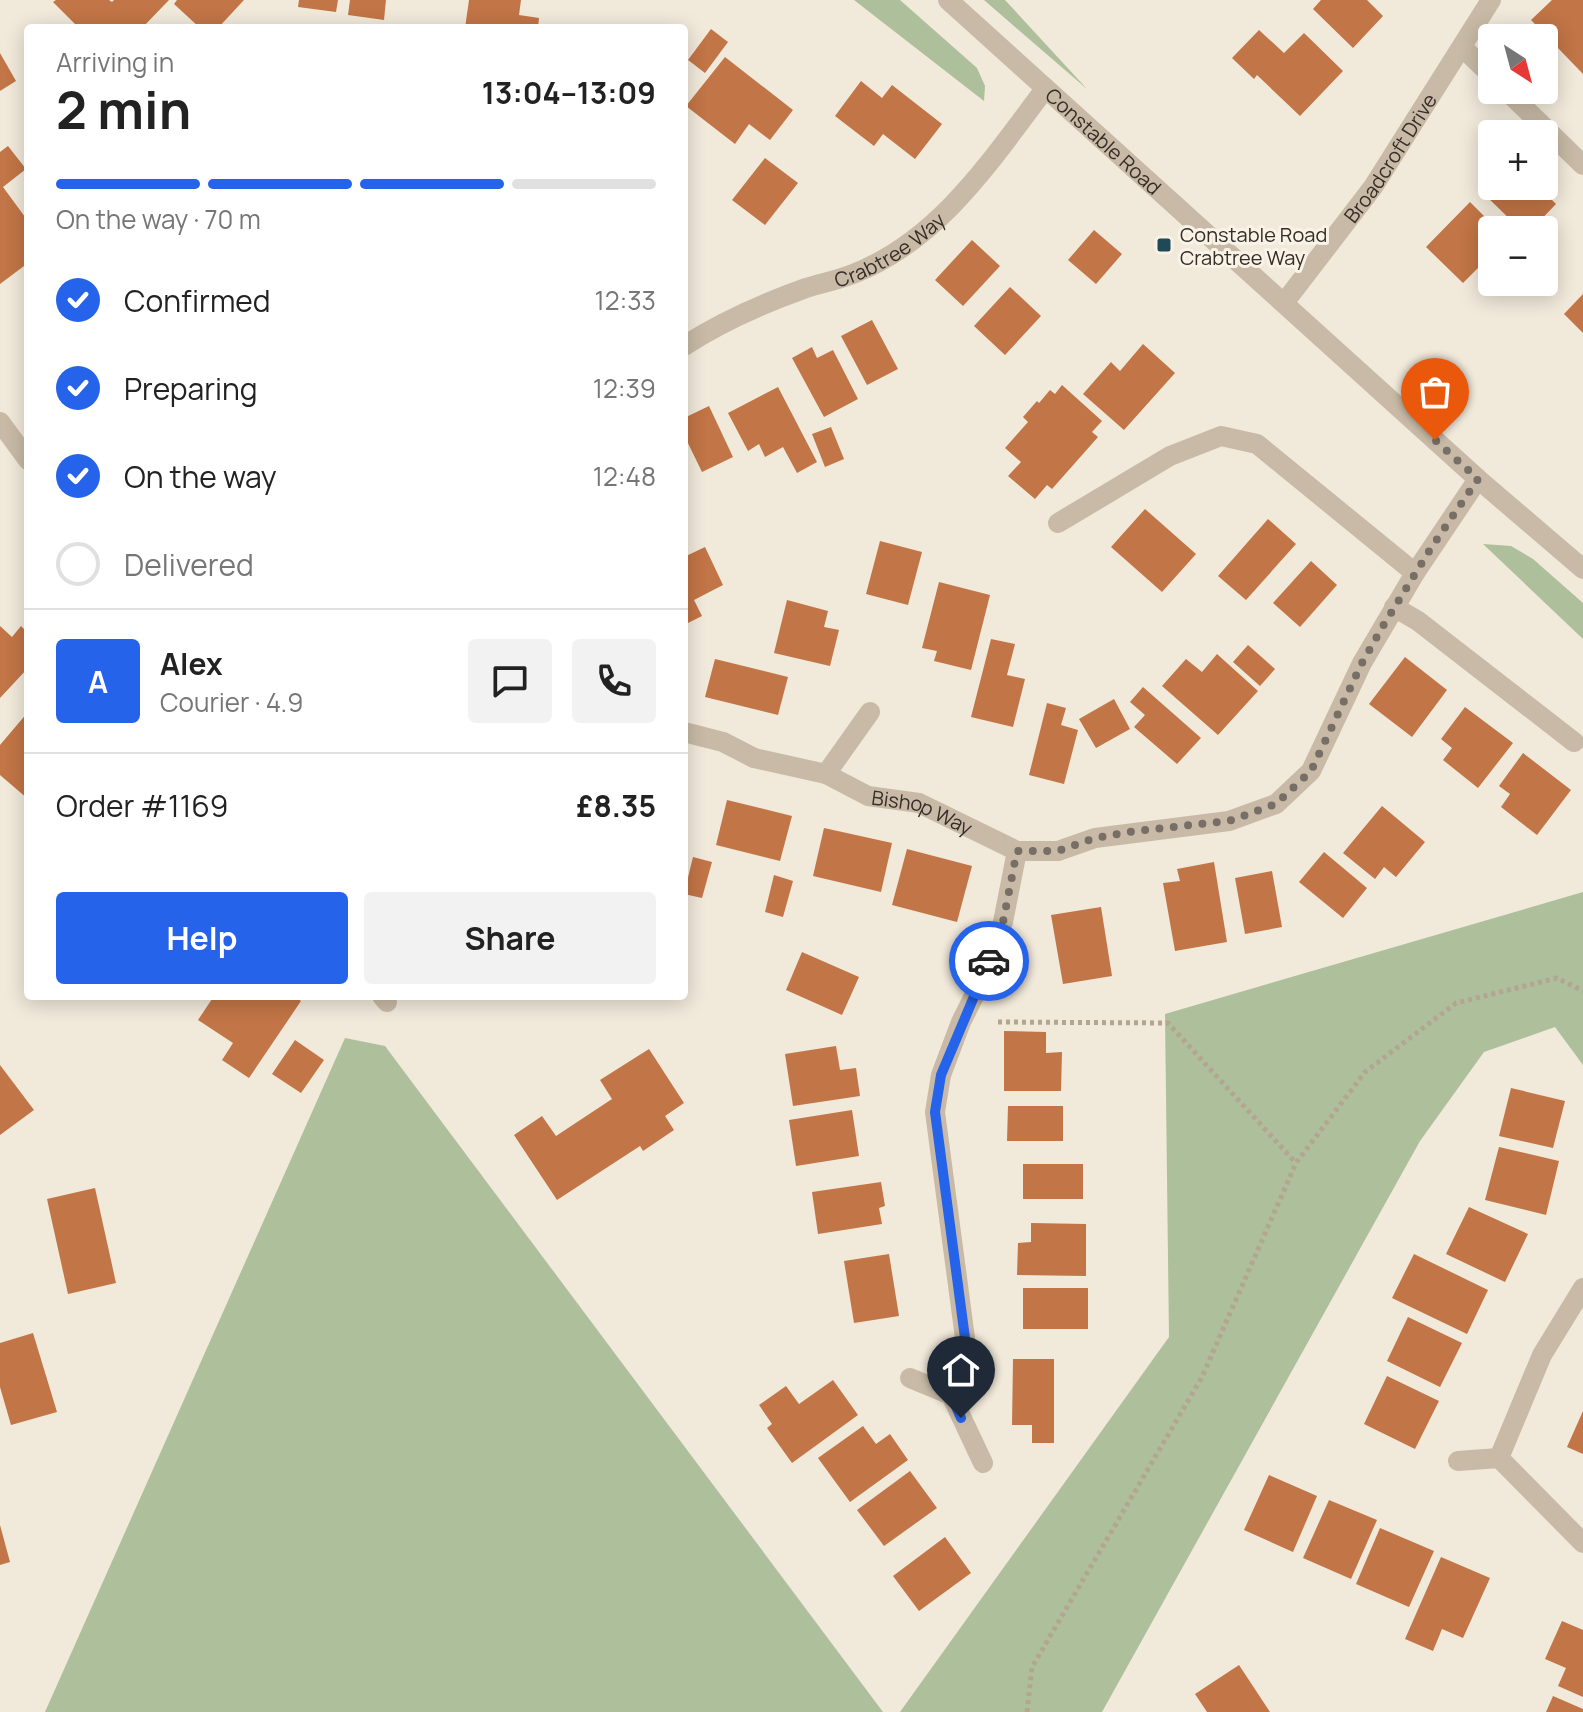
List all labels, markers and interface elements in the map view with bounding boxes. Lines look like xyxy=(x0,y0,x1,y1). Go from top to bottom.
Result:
north arrow xyxy=(1478,24,1558,104)
map controls xyxy=(1478,24,1558,296)
text: Arriving in xyxy=(56,44,174,80)
text: 13:04–13:09 xyxy=(482,72,656,113)
text: 2 min xyxy=(56,74,191,145)
street label: Constable Road xyxy=(1040,81,1168,200)
street label: Broadcroft Drive xyxy=(1337,88,1442,228)
button: + xyxy=(1478,120,1558,200)
text: On the way · 70 m xyxy=(56,201,261,237)
street label: Crabtree Way xyxy=(831,206,951,293)
button: − xyxy=(1478,216,1558,296)
place label: Constable Road Crabtree Way xyxy=(1180,221,1327,271)
marker: Constable Road Crabtree Way xyxy=(1155,236,1173,254)
icon: check xyxy=(56,278,100,322)
text: Confirmed xyxy=(124,280,271,321)
text: 12:33 xyxy=(595,282,656,318)
pin xyxy=(1401,358,1469,440)
icon: check xyxy=(56,366,100,410)
text: Preparing xyxy=(124,368,258,409)
text: 12:39 xyxy=(593,370,656,406)
icon: bag xyxy=(1413,370,1457,414)
icon: check xyxy=(56,454,100,498)
text: On the way xyxy=(124,456,277,497)
text: 12:48 xyxy=(593,458,656,494)
text: Delivered xyxy=(124,544,254,585)
button: chat xyxy=(468,639,552,723)
button: phone xyxy=(572,639,656,723)
text: Alex xyxy=(160,643,223,684)
text: A xyxy=(88,661,108,702)
text: Courier · 4.9 xyxy=(160,684,303,720)
street label: Bishop Way xyxy=(870,783,978,841)
text: Order #1169 xyxy=(56,785,228,826)
text: £8.35 xyxy=(576,785,656,826)
button: Help xyxy=(56,892,348,984)
button: Share xyxy=(364,892,656,984)
courier xyxy=(949,921,1029,1001)
icon: car xyxy=(967,939,1011,983)
pin xyxy=(927,1336,995,1418)
icon: home xyxy=(939,1348,983,1392)

